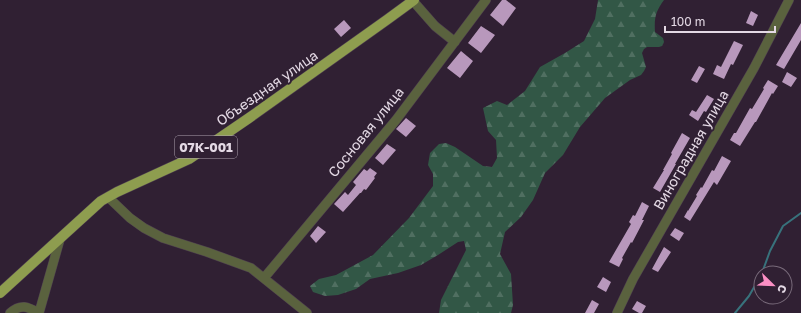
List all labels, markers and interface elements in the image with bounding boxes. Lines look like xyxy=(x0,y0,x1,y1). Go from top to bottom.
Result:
scale bar xyxy=(665,8,775,34)
text: 100 m xyxy=(671,14,705,29)
street label: Объездная улица xyxy=(213,46,321,129)
street label: Сосновая улица xyxy=(324,83,407,180)
street label: Виноградная улица xyxy=(649,87,732,213)
road number: 07К-001 xyxy=(175,136,237,158)
north arrow xyxy=(753,265,793,305)
text: С xyxy=(775,283,790,295)

